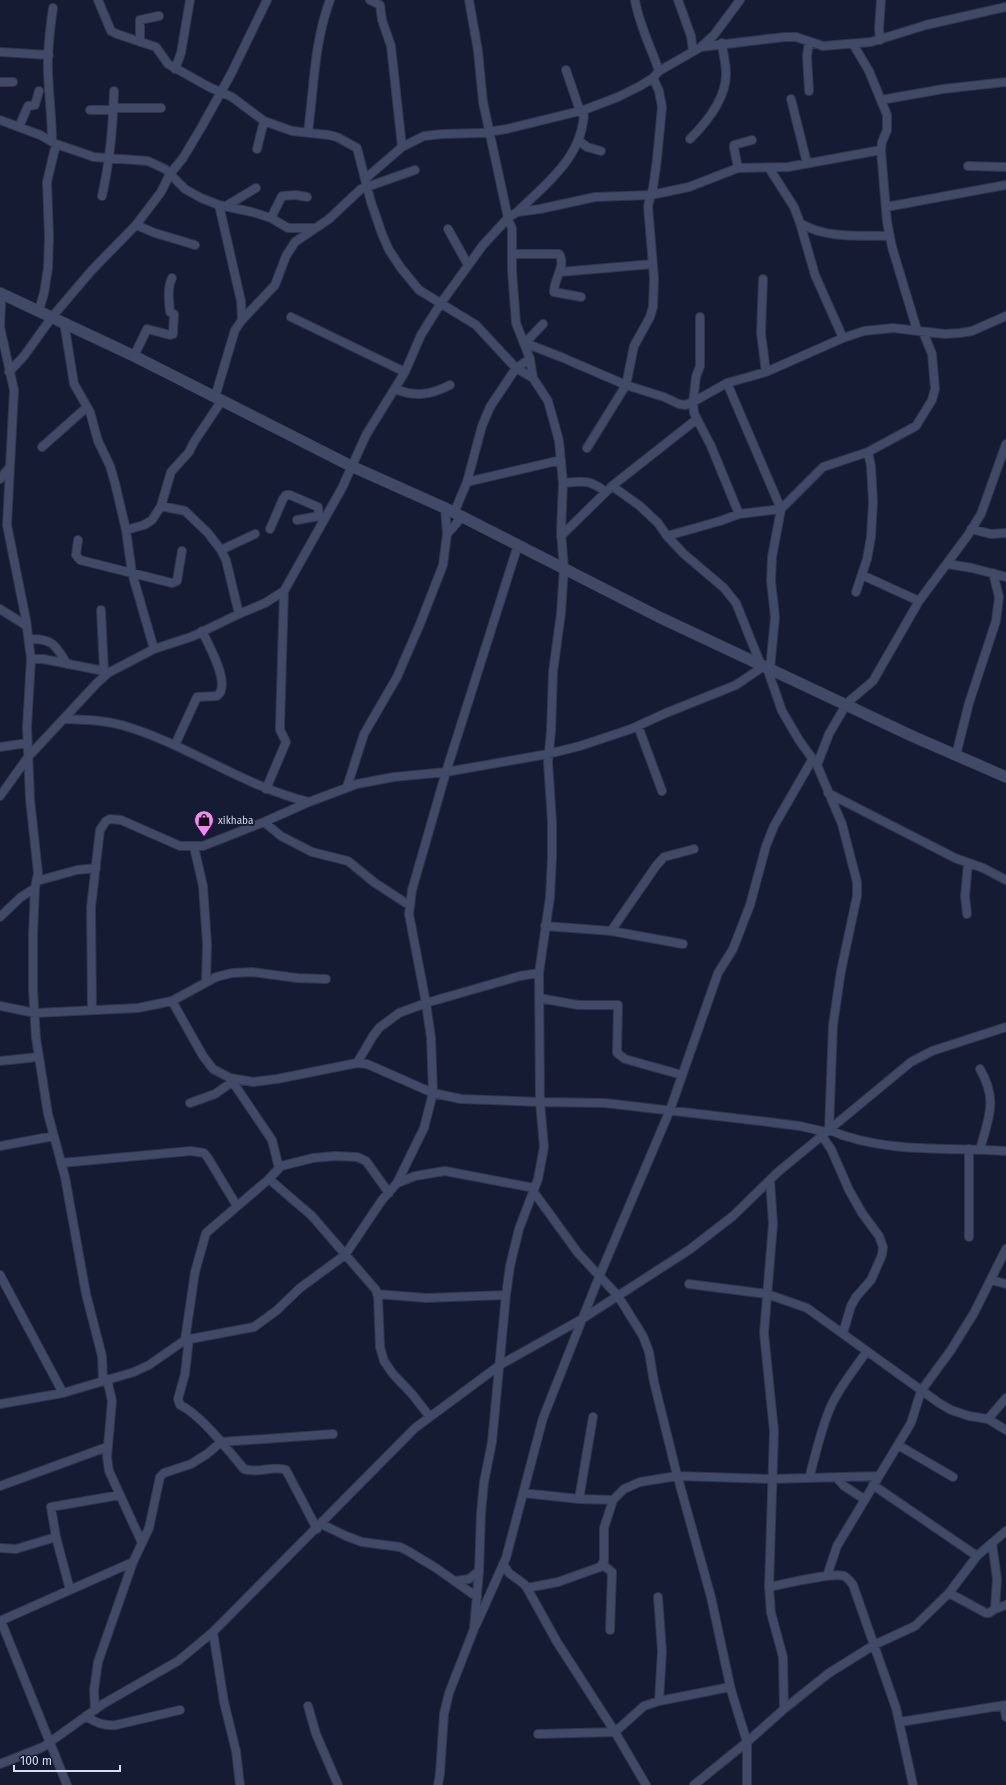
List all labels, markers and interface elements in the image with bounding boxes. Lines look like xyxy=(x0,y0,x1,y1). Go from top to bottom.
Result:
shop icon: xikhaba xyxy=(193,809,215,837)
place label: xikhaba xyxy=(218,815,253,827)
scale bar xyxy=(14,1747,120,1773)
text: 100 m xyxy=(20,1754,52,1768)

